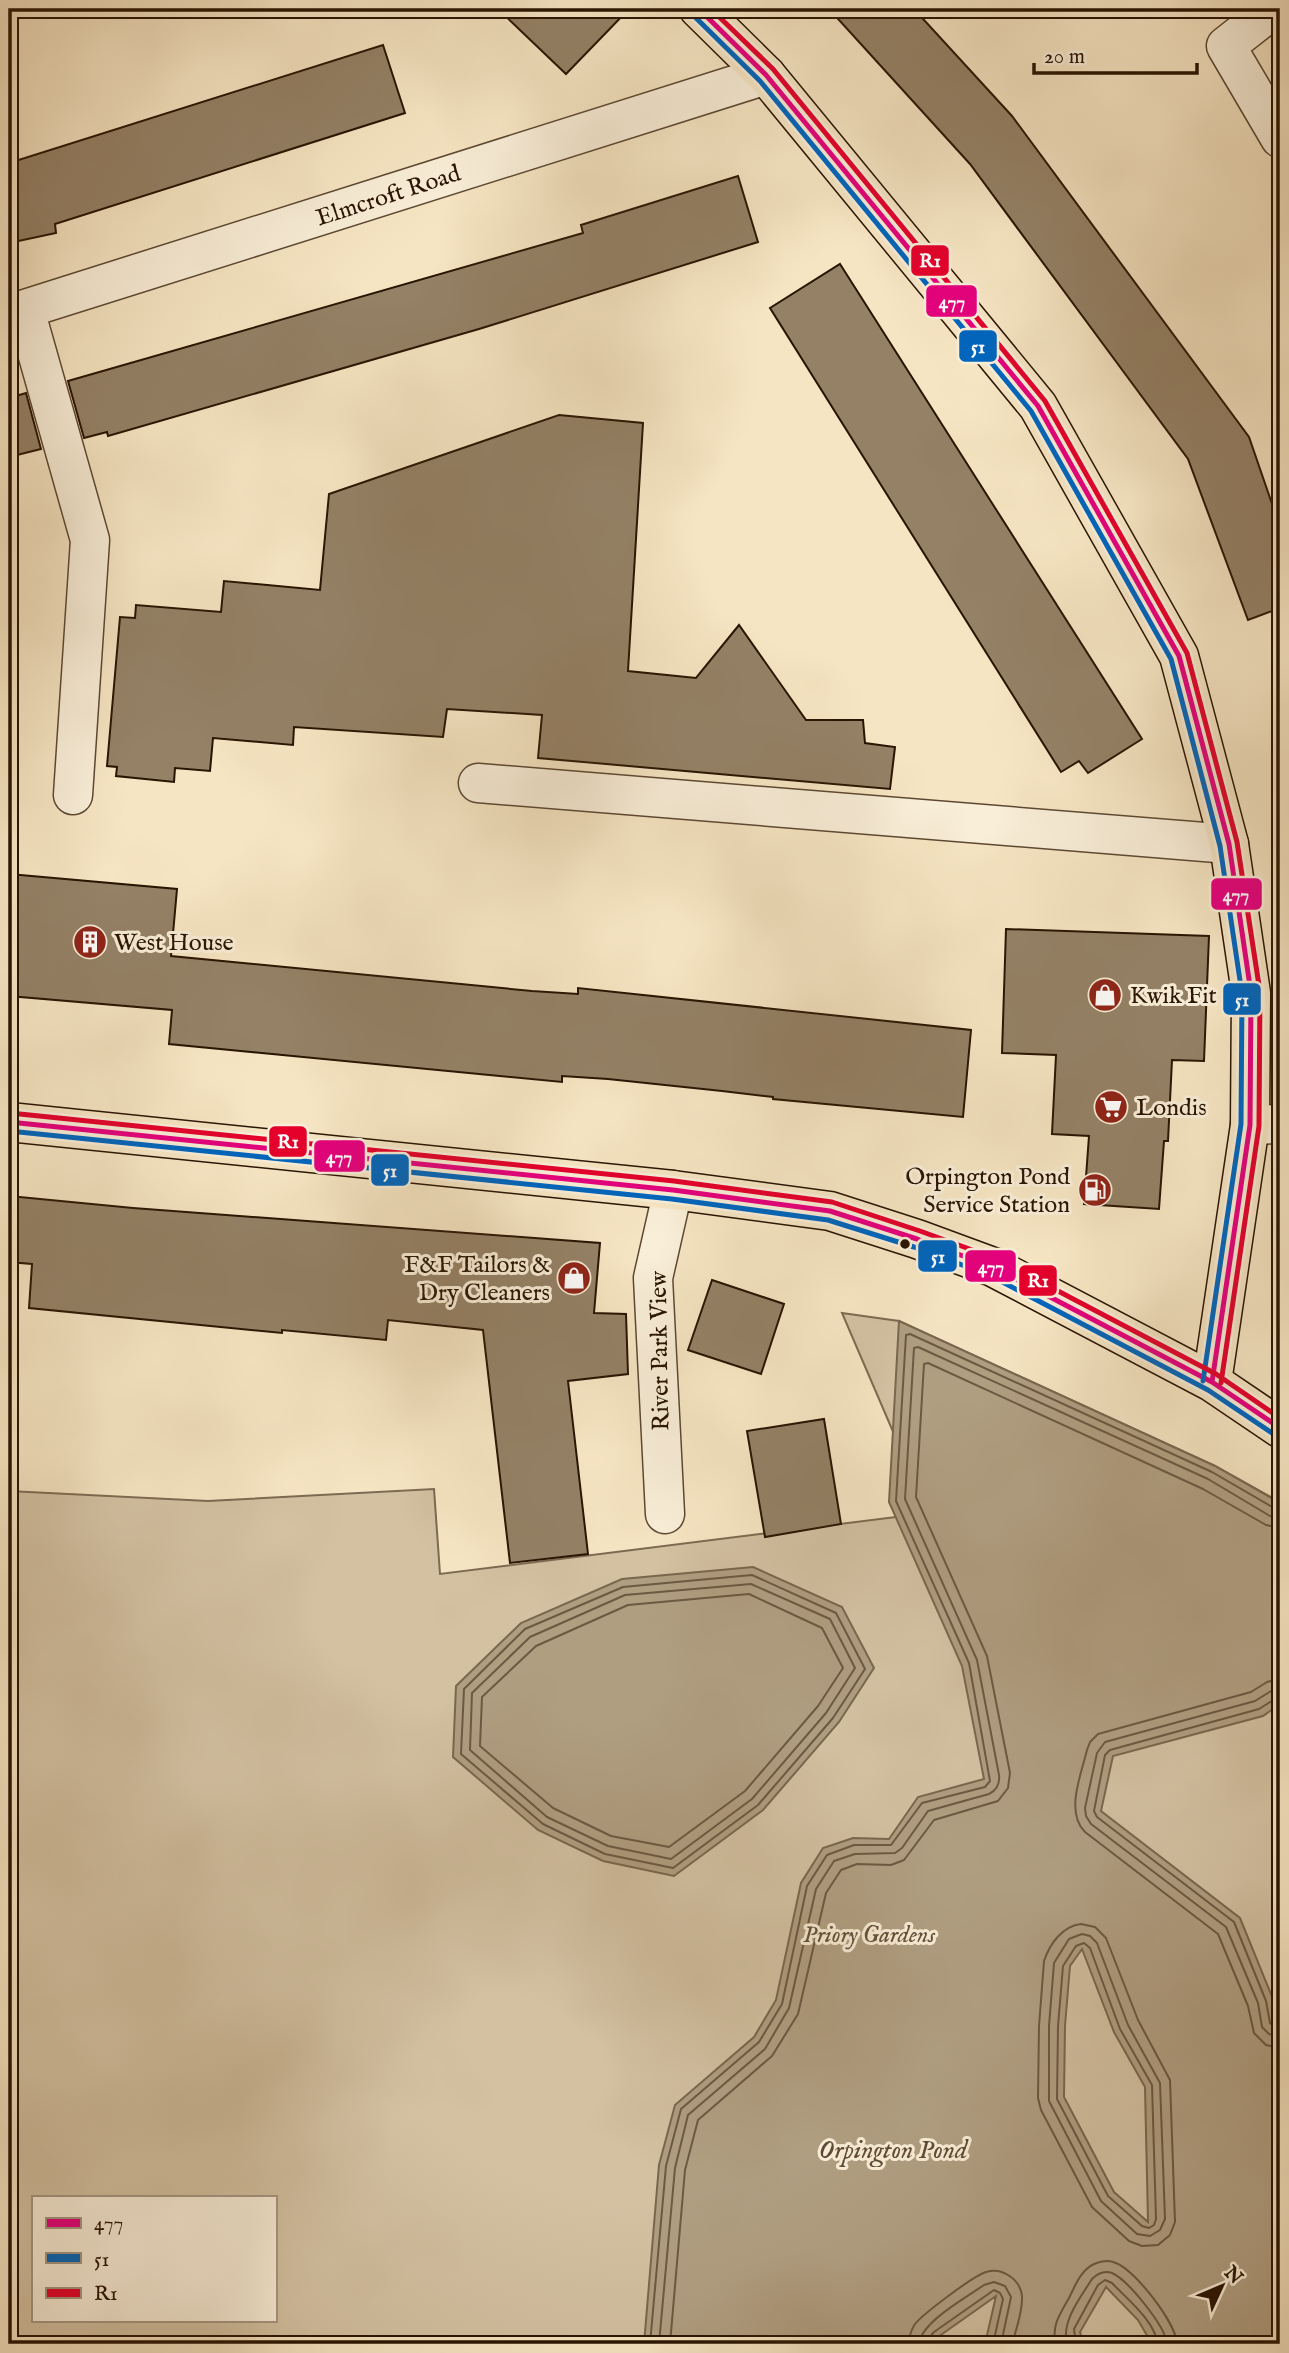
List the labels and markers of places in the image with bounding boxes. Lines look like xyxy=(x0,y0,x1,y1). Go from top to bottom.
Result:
building icon: West House xyxy=(71,923,109,961)
place label: West House xyxy=(114,928,234,959)
shop icon: Kwik Fit xyxy=(1086,976,1124,1014)
place label: Kwik Fit xyxy=(1130,981,1217,1012)
supermarket icon: Londis xyxy=(1092,1088,1130,1126)
place label: Londis xyxy=(1136,1093,1207,1124)
place label: Orpington Pond Service Station xyxy=(905,1162,1070,1221)
fuel station icon: Orpington Pond Service Station xyxy=(1076,1171,1114,1209)
unlabelled marker xyxy=(898,1237,912,1251)
place label: F&F Tailors & Dry Cleaners xyxy=(404,1250,550,1309)
shop icon: F&F Tailors & Dry Cleaners xyxy=(555,1259,593,1297)

